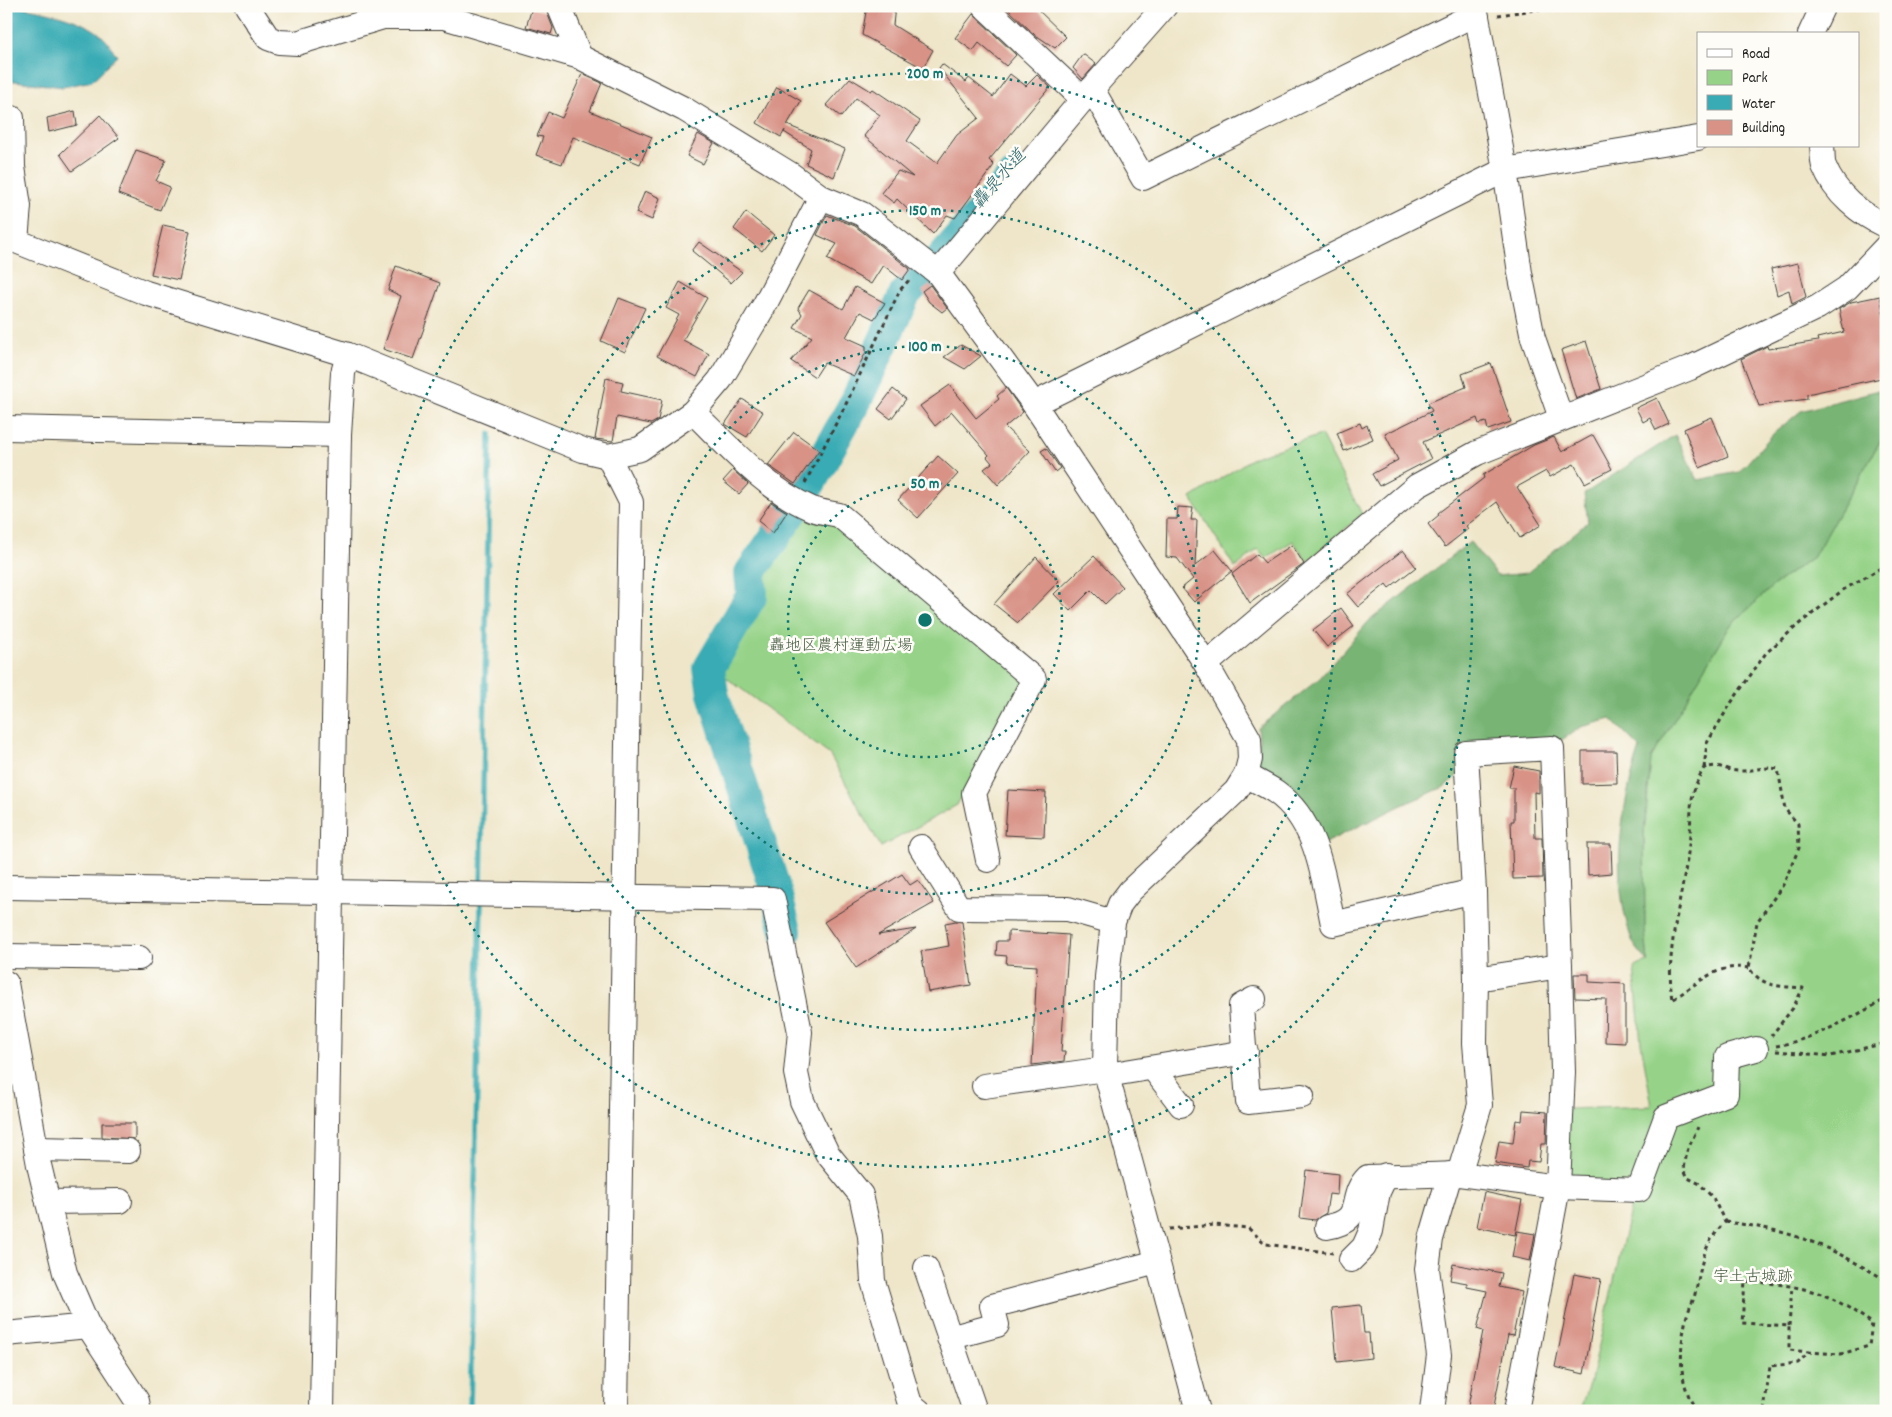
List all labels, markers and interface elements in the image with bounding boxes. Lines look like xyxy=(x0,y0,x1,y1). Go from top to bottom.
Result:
legend xyxy=(1697,32,1860,148)
text: Road xyxy=(1742,44,1770,66)
text: 200 m xyxy=(907,64,943,86)
text: Park xyxy=(1742,68,1768,90)
text: Water xyxy=(1742,94,1776,116)
text: Building xyxy=(1742,118,1785,140)
water label: 轟泉水道 xyxy=(967,144,1034,215)
text: 150 m xyxy=(909,201,941,223)
text: 100 m xyxy=(908,337,942,359)
text: 50 m xyxy=(911,474,939,496)
centre of rings xyxy=(916,611,934,629)
park label: 轟地区農村運動広場 xyxy=(769,635,913,658)
park label: 宇土古城跡 xyxy=(1713,1266,1793,1289)

